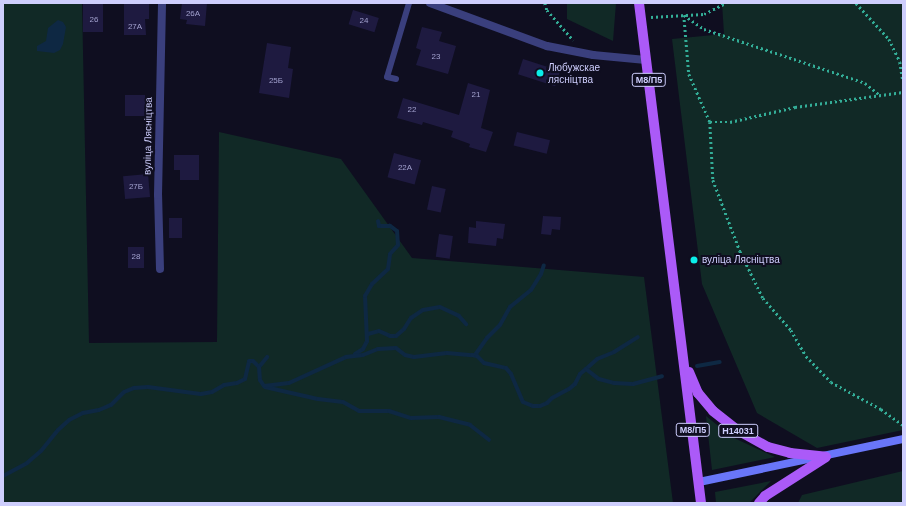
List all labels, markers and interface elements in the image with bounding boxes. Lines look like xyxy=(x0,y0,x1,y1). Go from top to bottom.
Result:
house number: 26А xyxy=(186,9,200,19)
house number: 26 xyxy=(90,15,98,25)
house number: 24 xyxy=(360,16,368,26)
house number: 27А xyxy=(128,22,142,32)
house number: 23 xyxy=(432,52,440,62)
place label: Любужскае лясніцтва xyxy=(548,61,600,84)
marker: Любужскае лясніцтва xyxy=(535,68,545,78)
road number: М8/П5 xyxy=(631,73,667,87)
house number: 25Б xyxy=(269,76,283,86)
house number: 21 xyxy=(472,90,480,100)
street label: вуліца Лясніцтва xyxy=(141,97,155,175)
house number: 22 xyxy=(408,105,416,115)
house number: 22А xyxy=(398,163,412,173)
house number: 27Б xyxy=(129,182,143,192)
house number: 28 xyxy=(132,252,140,262)
place label: вуліца Лясніцтва xyxy=(702,254,780,266)
marker: вуліца Лясніцтва xyxy=(689,255,699,265)
road number: М8/П5 xyxy=(675,423,711,437)
road number: Н14031 xyxy=(718,424,758,438)

